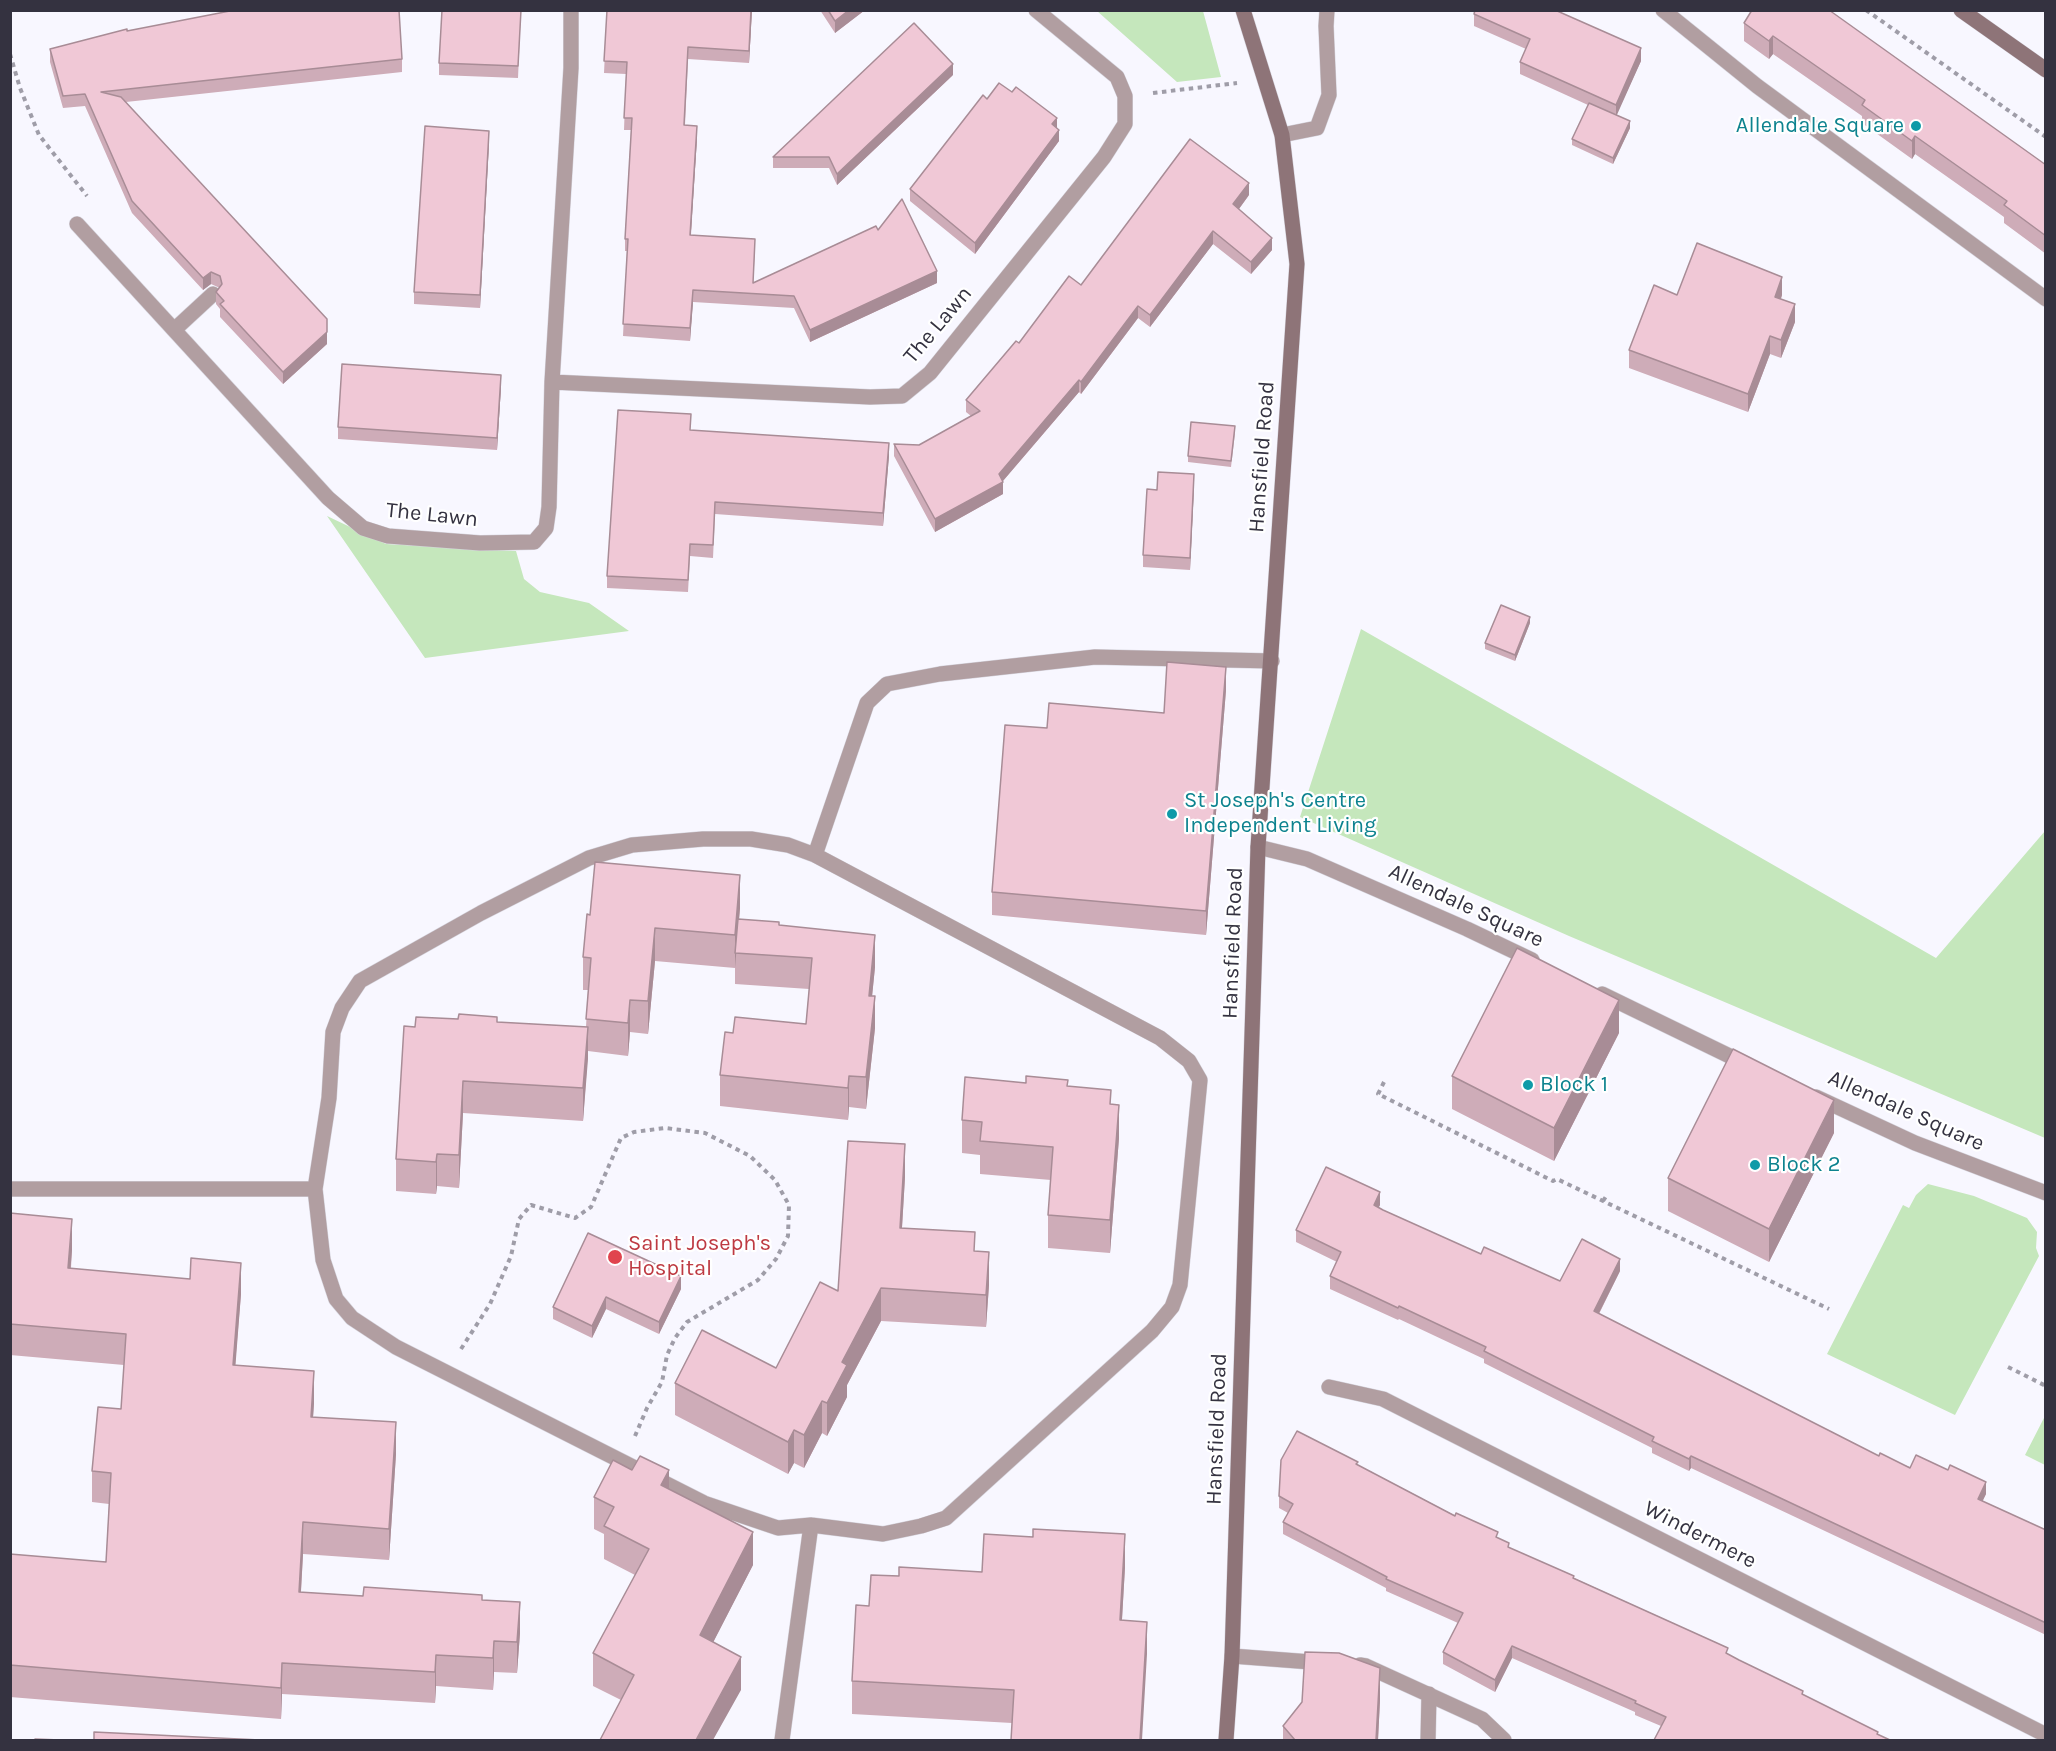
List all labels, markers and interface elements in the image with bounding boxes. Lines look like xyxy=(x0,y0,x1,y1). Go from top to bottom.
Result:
place label: Allendale Square xyxy=(1736,113,1904,139)
marker: Allendale Square xyxy=(1909,119,1923,133)
street label: The Lawn xyxy=(898,281,978,369)
street label: Hansfield Road xyxy=(1244,380,1280,534)
street label: The Lawn xyxy=(385,497,479,533)
place label: St Joseph's Centre Independent Living xyxy=(1184,788,1376,840)
marker: St Joseph's Centre Independent Living xyxy=(1165,807,1179,821)
street label: Allendale Square xyxy=(1384,858,1548,954)
street label: Hansfield Road xyxy=(1217,867,1249,1019)
street label: Allendale Square xyxy=(1824,1065,1988,1157)
place label: Block 1 xyxy=(1540,1072,1608,1098)
marker: Block 1 xyxy=(1521,1078,1535,1092)
place label: Block 2 xyxy=(1767,1152,1841,1178)
marker: Block 2 xyxy=(1748,1158,1762,1172)
place label: Saint Joseph's Hospital xyxy=(628,1231,771,1282)
marker: Saint Joseph's Hospital xyxy=(606,1248,624,1266)
street label: Hansfield Road xyxy=(1201,1353,1233,1505)
street label: Windermere xyxy=(1639,1495,1761,1575)

